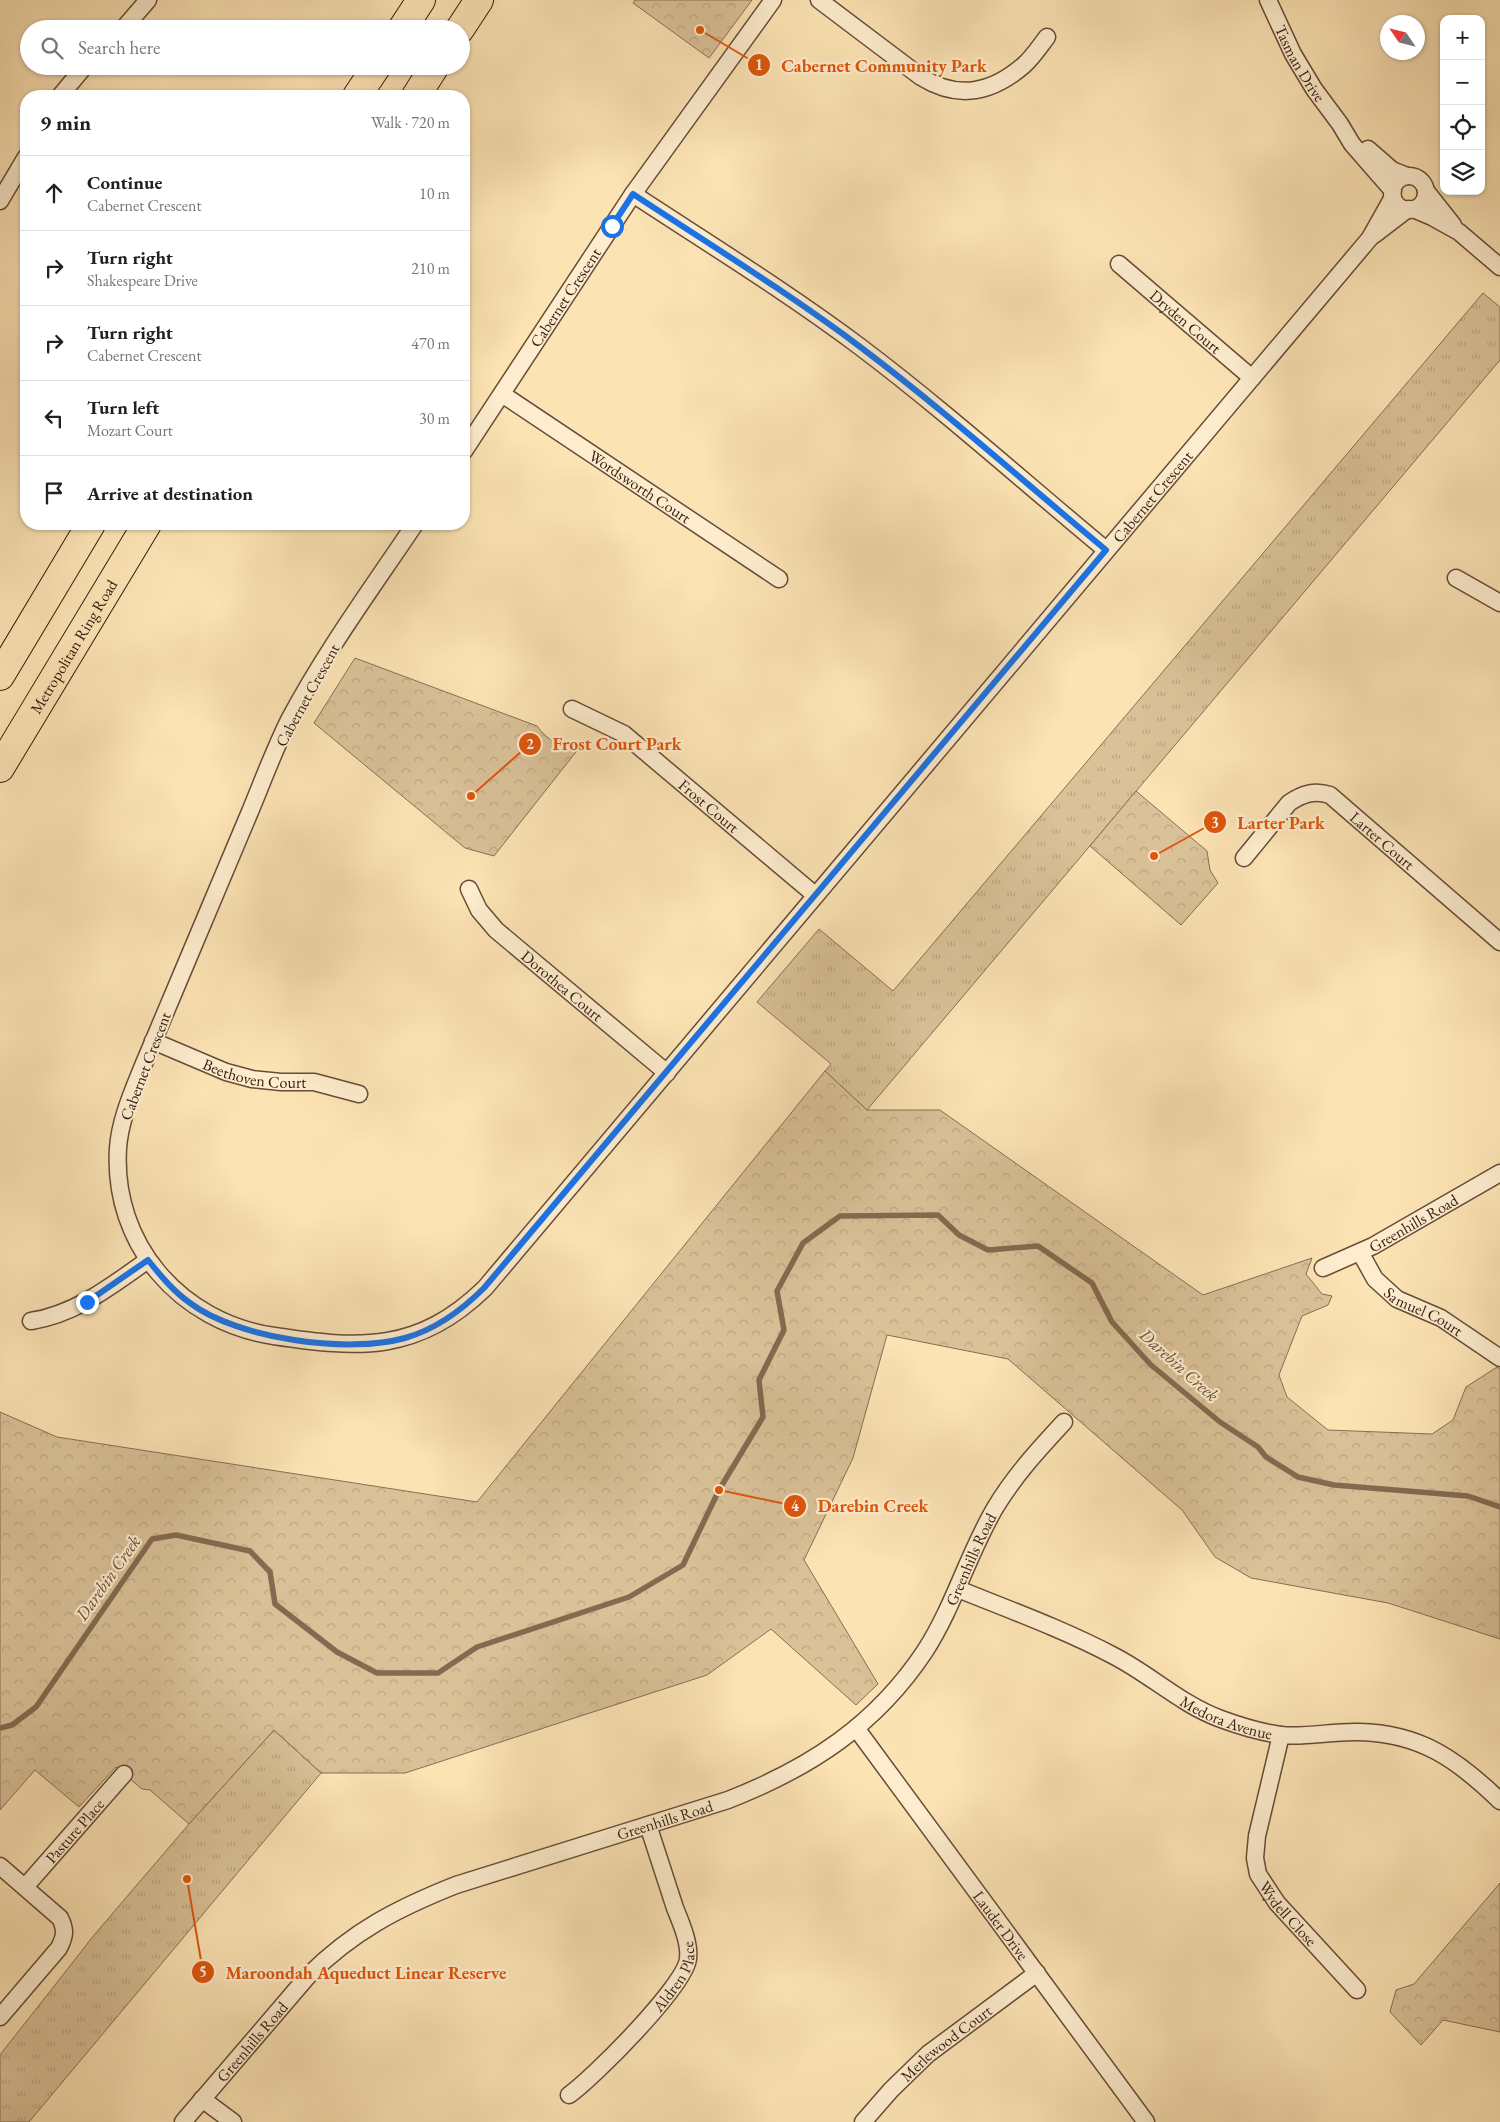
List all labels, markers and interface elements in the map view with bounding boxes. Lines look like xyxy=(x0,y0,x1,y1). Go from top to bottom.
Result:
north arrow xyxy=(1380,15,1425,60)
map controls xyxy=(1440,15,1485,195)
button: + xyxy=(1440,15,1485,60)
search box xyxy=(20,20,470,75)
street label: Tasman Drive xyxy=(1270,22,1330,106)
icon: search xyxy=(38,34,66,62)
text: Search here xyxy=(78,35,160,60)
callout: Cabernet Community Park xyxy=(746,49,996,82)
text: Cabernet Community Park xyxy=(781,54,988,77)
text: 1 xyxy=(755,55,763,74)
button: − xyxy=(1440,60,1485,105)
button: locate xyxy=(1440,105,1485,150)
text: 9 min xyxy=(40,109,91,136)
text: Walk · 720 m xyxy=(371,112,450,133)
button: layers xyxy=(1440,150,1485,195)
text: Continue xyxy=(87,170,162,195)
icon: ahead xyxy=(40,179,68,207)
text: 10 m xyxy=(419,183,450,204)
text: Cabernet Crescent xyxy=(87,195,202,216)
route start xyxy=(601,215,624,238)
street label: Cabernet Crescent xyxy=(525,244,606,351)
text: Turn right xyxy=(87,245,173,270)
icon: right xyxy=(40,254,68,282)
text: 210 m xyxy=(411,258,450,279)
text: Shakespeare Drive xyxy=(87,270,198,291)
street label: Dryden Court xyxy=(1145,285,1226,358)
text: Turn right xyxy=(87,320,173,345)
icon: right xyxy=(40,329,68,357)
text: 470 m xyxy=(411,333,450,354)
text: Cabernet Crescent xyxy=(87,345,202,366)
text: Turn left xyxy=(87,395,159,420)
icon: left xyxy=(40,404,68,432)
text: 30 m xyxy=(419,408,450,429)
text: Mozart Court xyxy=(87,420,173,441)
street label: Wordsworth Court xyxy=(585,445,695,528)
street label: Cabernet Crescent xyxy=(1108,446,1198,547)
icon: arrive xyxy=(40,479,68,507)
text: Arrive at destination xyxy=(87,481,253,506)
street label: Metropolitan Ring Road xyxy=(25,575,123,718)
street label: Cabernet Crescent xyxy=(270,640,344,750)
callout: Frost Court Park xyxy=(517,727,692,760)
text: Frost Court Park xyxy=(552,732,683,755)
text: 2 xyxy=(526,734,534,753)
street label: Frost Court xyxy=(674,775,743,838)
callout: Larter Park xyxy=(1202,806,1335,839)
street label: Larter Court xyxy=(1345,807,1419,875)
text: Larter Park xyxy=(1237,811,1326,834)
text: 3 xyxy=(1211,813,1219,832)
street label: Dorothea Court xyxy=(517,946,607,1026)
street label: Cabernet Crescent xyxy=(115,1009,176,1123)
street label: Beethoven Court xyxy=(200,1053,306,1093)
street label: Greenhills Road xyxy=(1365,1189,1463,1257)
street label: Samuel Court xyxy=(1379,1282,1467,1341)
route end xyxy=(76,1291,99,1314)
water label: Darebin Creek xyxy=(1134,1322,1224,1406)
callout: Darebin Creek xyxy=(783,1489,938,1522)
text: Darebin Creek xyxy=(818,1494,929,1517)
text: 4 xyxy=(791,1496,800,1515)
street label: Greenhills Road xyxy=(941,1509,1002,1609)
water label: Darebin Creek xyxy=(69,1531,145,1626)
street label: Medora Avenue xyxy=(1176,1691,1274,1744)
street label: Pasture Place xyxy=(41,1794,109,1868)
street label: Greenhills Road xyxy=(614,1795,716,1845)
street label: Wydell Close xyxy=(1254,1877,1322,1951)
street label: Lauder Drive xyxy=(968,1887,1033,1965)
street label: Aldren Place xyxy=(647,1940,699,2017)
callout: Maroondah Aqueduct Linear Reserve xyxy=(190,1956,517,1989)
text: Maroondah Aqueduct Linear Reserve xyxy=(225,1961,507,1984)
text: 5 xyxy=(199,1962,207,1981)
street label: Greenhills Road xyxy=(212,1996,293,2086)
street label: Merlewood Court xyxy=(896,2000,996,2086)

